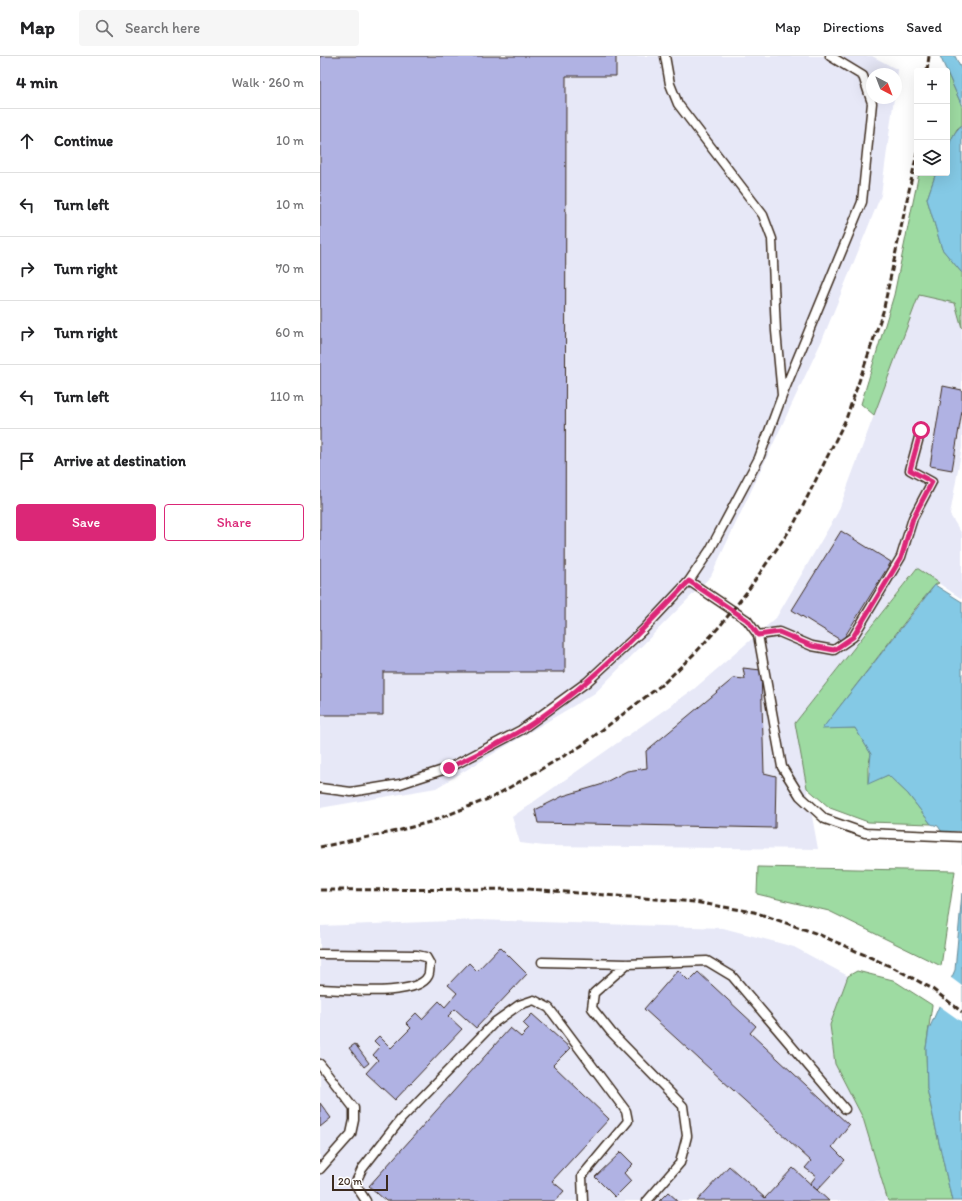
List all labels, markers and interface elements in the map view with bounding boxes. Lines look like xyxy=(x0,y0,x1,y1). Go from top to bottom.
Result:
search box xyxy=(79,10,359,46)
text: Map xyxy=(20,16,55,39)
icon: search xyxy=(93,17,115,39)
text: Search here xyxy=(125,19,200,37)
text: Map xyxy=(775,19,801,36)
text: Directions xyxy=(823,19,884,36)
text: Saved xyxy=(906,19,942,36)
north arrow xyxy=(866,68,902,104)
map controls xyxy=(914,68,950,176)
button: + xyxy=(914,68,950,104)
text: 4 min xyxy=(16,72,58,92)
text: Walk · 260 m xyxy=(232,75,304,90)
button: − xyxy=(914,104,950,140)
icon: ahead xyxy=(16,130,38,152)
text: Continue xyxy=(54,132,113,150)
text: 10 m xyxy=(276,133,304,148)
button: layers xyxy=(914,140,950,176)
icon: left xyxy=(16,194,38,216)
text: Turn left xyxy=(54,196,109,214)
text: 10 m xyxy=(276,197,304,212)
icon: right xyxy=(16,258,38,280)
text: Turn right xyxy=(54,260,118,278)
text: 70 m xyxy=(276,261,304,276)
icon: right xyxy=(16,322,38,344)
text: Turn right xyxy=(54,324,118,342)
text: 60 m xyxy=(275,325,304,340)
icon: left xyxy=(16,386,38,408)
text: Turn left xyxy=(54,388,109,406)
text: 110 m xyxy=(270,389,304,404)
route start xyxy=(912,421,930,439)
icon: arrive xyxy=(16,450,38,472)
text: Arrive at destination xyxy=(54,452,186,470)
button: Save xyxy=(16,504,156,541)
button: Share xyxy=(164,504,304,541)
route end xyxy=(440,759,458,777)
scale bar xyxy=(332,1173,388,1192)
text: 20 m xyxy=(338,1175,362,1188)

